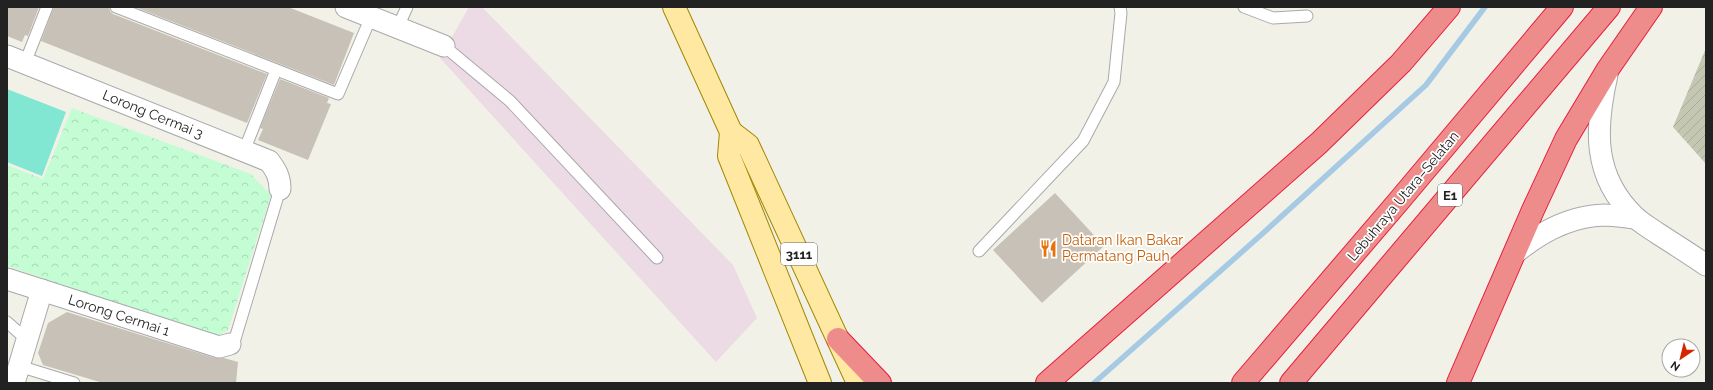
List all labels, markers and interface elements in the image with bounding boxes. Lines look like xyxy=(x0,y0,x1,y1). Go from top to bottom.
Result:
street label: Lorong Cermai 3 xyxy=(100,87,206,141)
street label: Lebuhraya Utara–Selatan xyxy=(1344,128,1462,264)
road number: E1 xyxy=(1438,184,1462,206)
place label: Dataran Ikan Bakar Permatang Pauh xyxy=(1062,232,1183,264)
restaurant icon: Dataran Ikan Bakar Permatang Pauh xyxy=(1039,238,1059,258)
road number: 3111 xyxy=(781,243,817,265)
street label: Lorong Cermai 1 xyxy=(66,291,172,339)
north arrow xyxy=(1661,338,1701,378)
text: N xyxy=(1668,358,1683,374)

